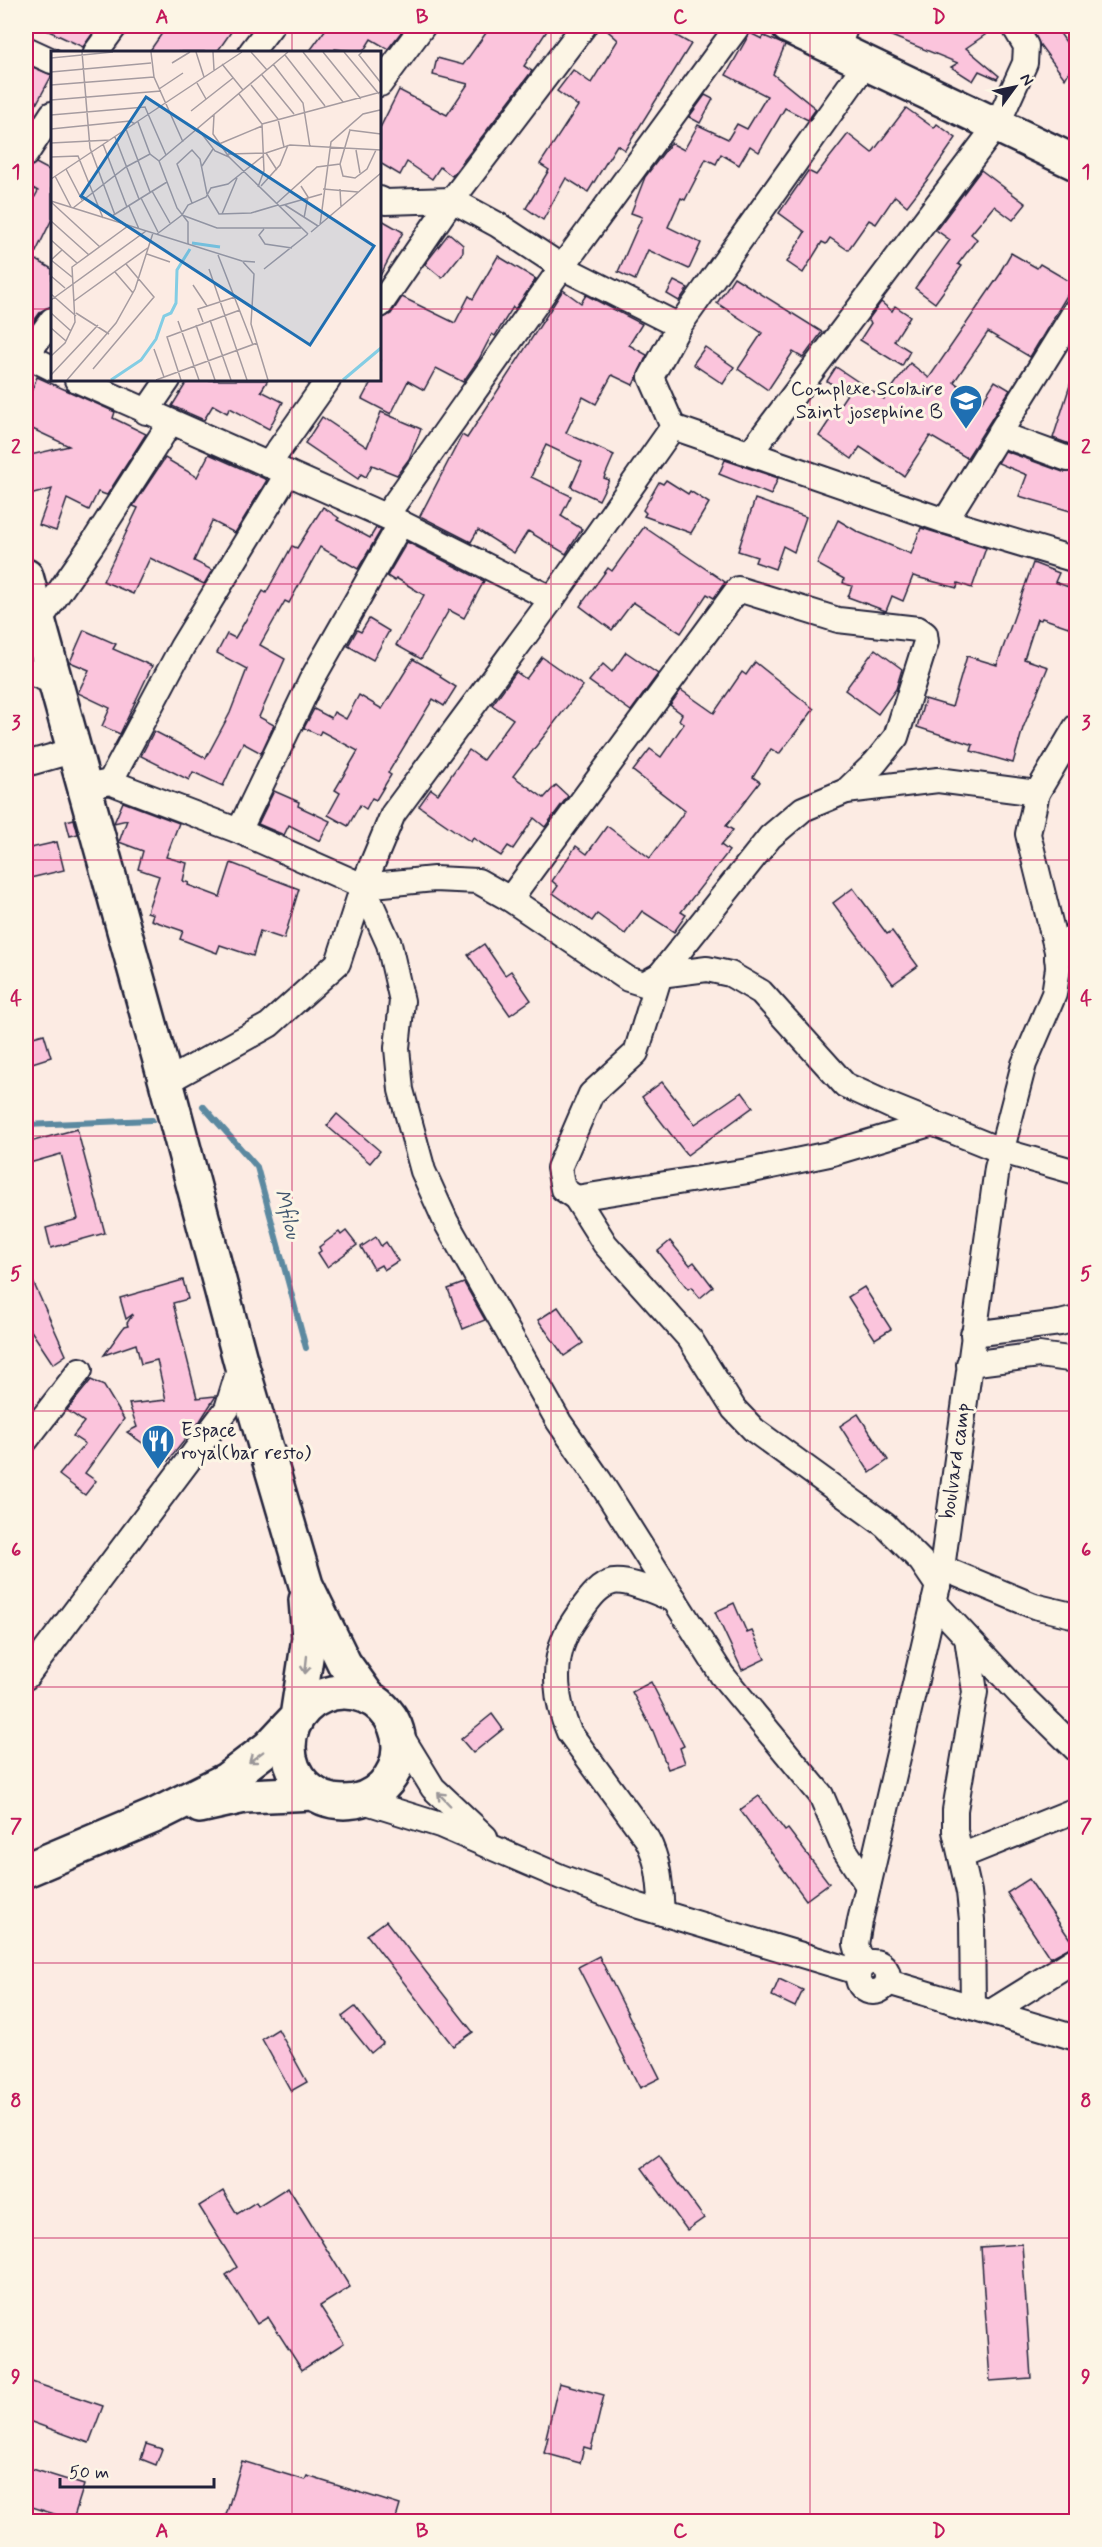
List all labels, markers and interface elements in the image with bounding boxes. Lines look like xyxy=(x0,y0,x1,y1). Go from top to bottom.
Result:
text: A xyxy=(155,4,169,31)
text: B xyxy=(416,4,429,31)
text: C xyxy=(673,4,688,31)
text: D xyxy=(932,4,946,31)
inset map xyxy=(51,51,381,381)
north arrow xyxy=(985,57,1045,117)
text: N xyxy=(1015,69,1038,90)
text: 1 xyxy=(12,159,20,186)
text: 1 xyxy=(1082,159,1090,186)
place label: Complexe Scolaire Saint josephine B xyxy=(791,376,943,426)
school or university icon: Complexe Scolaire Saint josephine B xyxy=(948,383,984,430)
text: 2 xyxy=(11,434,21,461)
text: 2 xyxy=(1081,434,1091,461)
text: 3 xyxy=(11,710,21,737)
text: 3 xyxy=(1081,710,1091,737)
text: 4 xyxy=(10,986,22,1013)
text: 4 xyxy=(1080,986,1092,1013)
water label: Mfilou xyxy=(267,1186,307,1244)
text: 5 xyxy=(10,1261,22,1288)
text: 5 xyxy=(1080,1261,1092,1288)
street label: boulvard camp xyxy=(934,1401,978,1521)
place label: Espace royal(bar resto) xyxy=(181,1417,311,1467)
restaurant icon: Espace royal(bar resto) xyxy=(140,1423,176,1470)
text: 6 xyxy=(11,1537,21,1564)
text: 6 xyxy=(1081,1537,1091,1564)
one-way arrow xyxy=(300,1654,311,1674)
one-way arrow xyxy=(248,1751,264,1764)
one-way arrow xyxy=(437,1792,451,1807)
text: 7 xyxy=(10,1813,22,1840)
text: 7 xyxy=(1080,1813,1092,1840)
text: 8 xyxy=(10,2088,22,2115)
text: 8 xyxy=(1080,2088,1092,2115)
text: 9 xyxy=(11,2364,21,2391)
text: 9 xyxy=(1081,2364,1091,2391)
scale bar xyxy=(60,2451,214,2489)
text: 50 m xyxy=(69,2461,109,2485)
text: A xyxy=(155,2518,169,2545)
text: B xyxy=(416,2518,429,2545)
text: C xyxy=(673,2518,688,2545)
text: D xyxy=(932,2518,946,2545)

